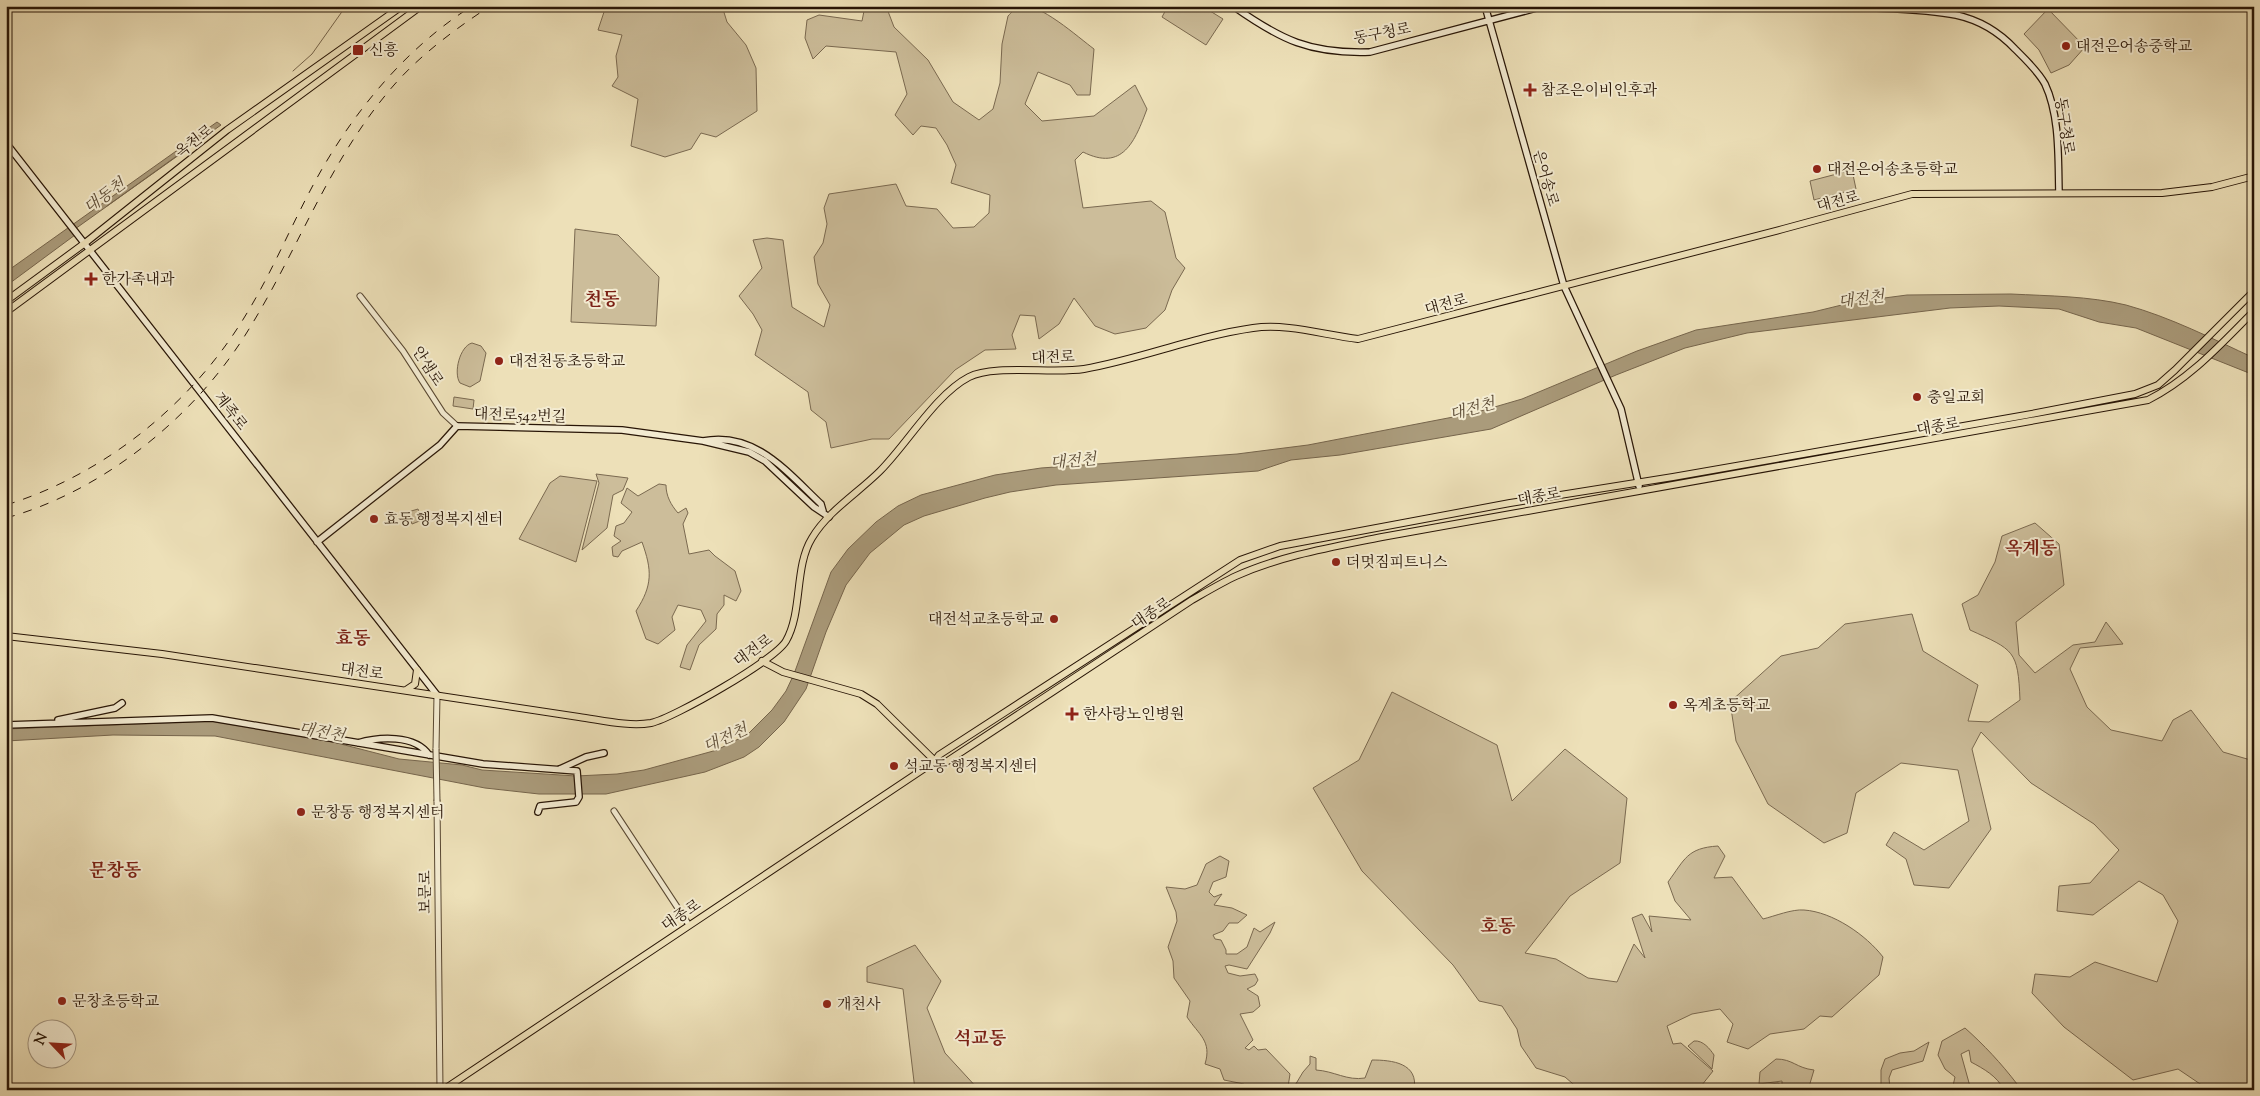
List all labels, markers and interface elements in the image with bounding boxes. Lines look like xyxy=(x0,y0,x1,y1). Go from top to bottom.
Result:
street label: 동구청로 xyxy=(1352,19,1413,50)
place label: 대전은어송중학교 xyxy=(2076,37,2192,58)
marker: 대전은어송중학교 xyxy=(2060,40,2072,52)
place label: 신흥 xyxy=(369,41,398,62)
marker: 신흥 xyxy=(351,43,365,57)
place label: 참조은이비인후과 xyxy=(1541,81,1657,102)
marker: 참조은이비인후과 xyxy=(1523,83,1537,97)
street label: 동구청로 xyxy=(2049,96,2079,157)
street label: 옥천로 xyxy=(171,120,219,164)
street label: 은어송로 xyxy=(1526,148,1563,210)
place label: 대전은어송초등학교 xyxy=(1827,160,1958,181)
marker: 대전은어송초등학교 xyxy=(1811,163,1823,175)
water label: 대동천 xyxy=(80,173,132,220)
street label: 대전로 xyxy=(1815,187,1863,218)
place label: 한가족내과 xyxy=(102,270,175,291)
marker: 한가족내과 xyxy=(84,272,98,286)
water label: 대전천 xyxy=(1837,286,1887,315)
district label: 천동 xyxy=(585,288,620,314)
street label: 대전로 xyxy=(1423,290,1471,321)
street label: 안샘로 xyxy=(406,343,448,391)
street label: 대전로 xyxy=(1031,347,1076,370)
place label: 대전천동초등학교 xyxy=(509,352,625,373)
marker: 대전천동초등학교 xyxy=(493,355,505,367)
street label: 계족로 xyxy=(208,388,252,436)
place label: 충일교회 xyxy=(1927,388,1985,409)
marker: 충일교회 xyxy=(1911,391,1923,403)
water label: 대전천 xyxy=(1447,393,1500,428)
street label: 대전로542번길 xyxy=(474,404,566,429)
street label: 대종로 xyxy=(1915,413,1962,442)
water label: 대전천 xyxy=(1049,449,1099,476)
street label: 대종로 xyxy=(1516,483,1563,512)
place label: 효동 행정복지센터 xyxy=(384,510,503,531)
marker: 효동 행정복지센터 xyxy=(368,513,380,525)
district label: 옥계동 xyxy=(2005,537,2058,563)
place label: 더멋짐피트니스 xyxy=(1346,553,1448,574)
marker: 더멋짐피트니스 xyxy=(1330,556,1342,568)
street label: 대종로 xyxy=(1128,593,1176,635)
place label: 대전석교초등학교 xyxy=(928,610,1045,631)
marker: 대전석교초등학교 xyxy=(1048,613,1060,625)
district label: 효동 xyxy=(336,627,371,653)
street label: 대전로 xyxy=(730,630,778,672)
street label: 대전로 xyxy=(339,659,385,686)
place label: 옥계초등학교 xyxy=(1683,696,1770,717)
marker: 옥계초등학교 xyxy=(1667,699,1679,711)
place label: 한사랑노인병원 xyxy=(1083,705,1184,726)
marker: 한사랑노인병원 xyxy=(1065,707,1079,721)
water label: 대전천 xyxy=(297,718,348,749)
water label: 대전천 xyxy=(700,719,753,759)
place label: 석교동 행정복지센터 xyxy=(904,757,1038,778)
marker: 석교동 행정복지센터 xyxy=(888,760,900,772)
place label: 문창동 행정복지센터 xyxy=(311,803,445,824)
marker: 문창동 행정복지센터 xyxy=(295,806,307,818)
district label: 문창동 xyxy=(89,859,142,885)
street label: 보문로 xyxy=(416,870,437,914)
street label: 대종로 xyxy=(658,895,706,937)
district label: 호동 xyxy=(1481,915,1516,941)
place label: 문창초등학교 xyxy=(72,992,159,1013)
marker: 문창초등학교 xyxy=(56,995,68,1007)
place label: 개천사 xyxy=(837,995,881,1016)
marker: 개천사 xyxy=(821,998,833,1010)
north arrow xyxy=(28,1018,78,1068)
district label: 석교동 xyxy=(954,1027,1007,1053)
text: N xyxy=(31,1030,53,1049)

